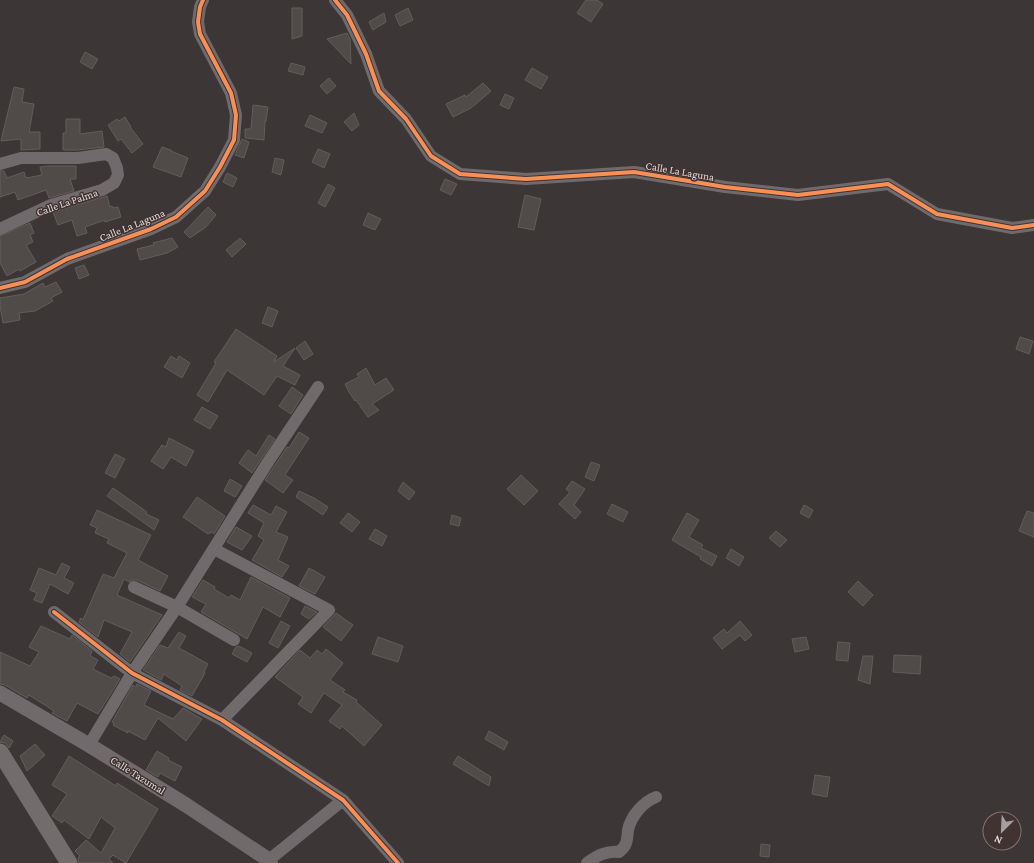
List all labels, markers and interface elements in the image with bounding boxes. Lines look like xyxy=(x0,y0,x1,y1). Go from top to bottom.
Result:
street label: Calle La Laguna xyxy=(645,159,715,184)
street label: Calle La Palma xyxy=(35,186,99,218)
street label: Calle La Laguna xyxy=(97,206,167,245)
street label: Calle Tazumal xyxy=(108,753,168,797)
north arrow xyxy=(982,811,1022,851)
text: N xyxy=(992,833,1004,847)

